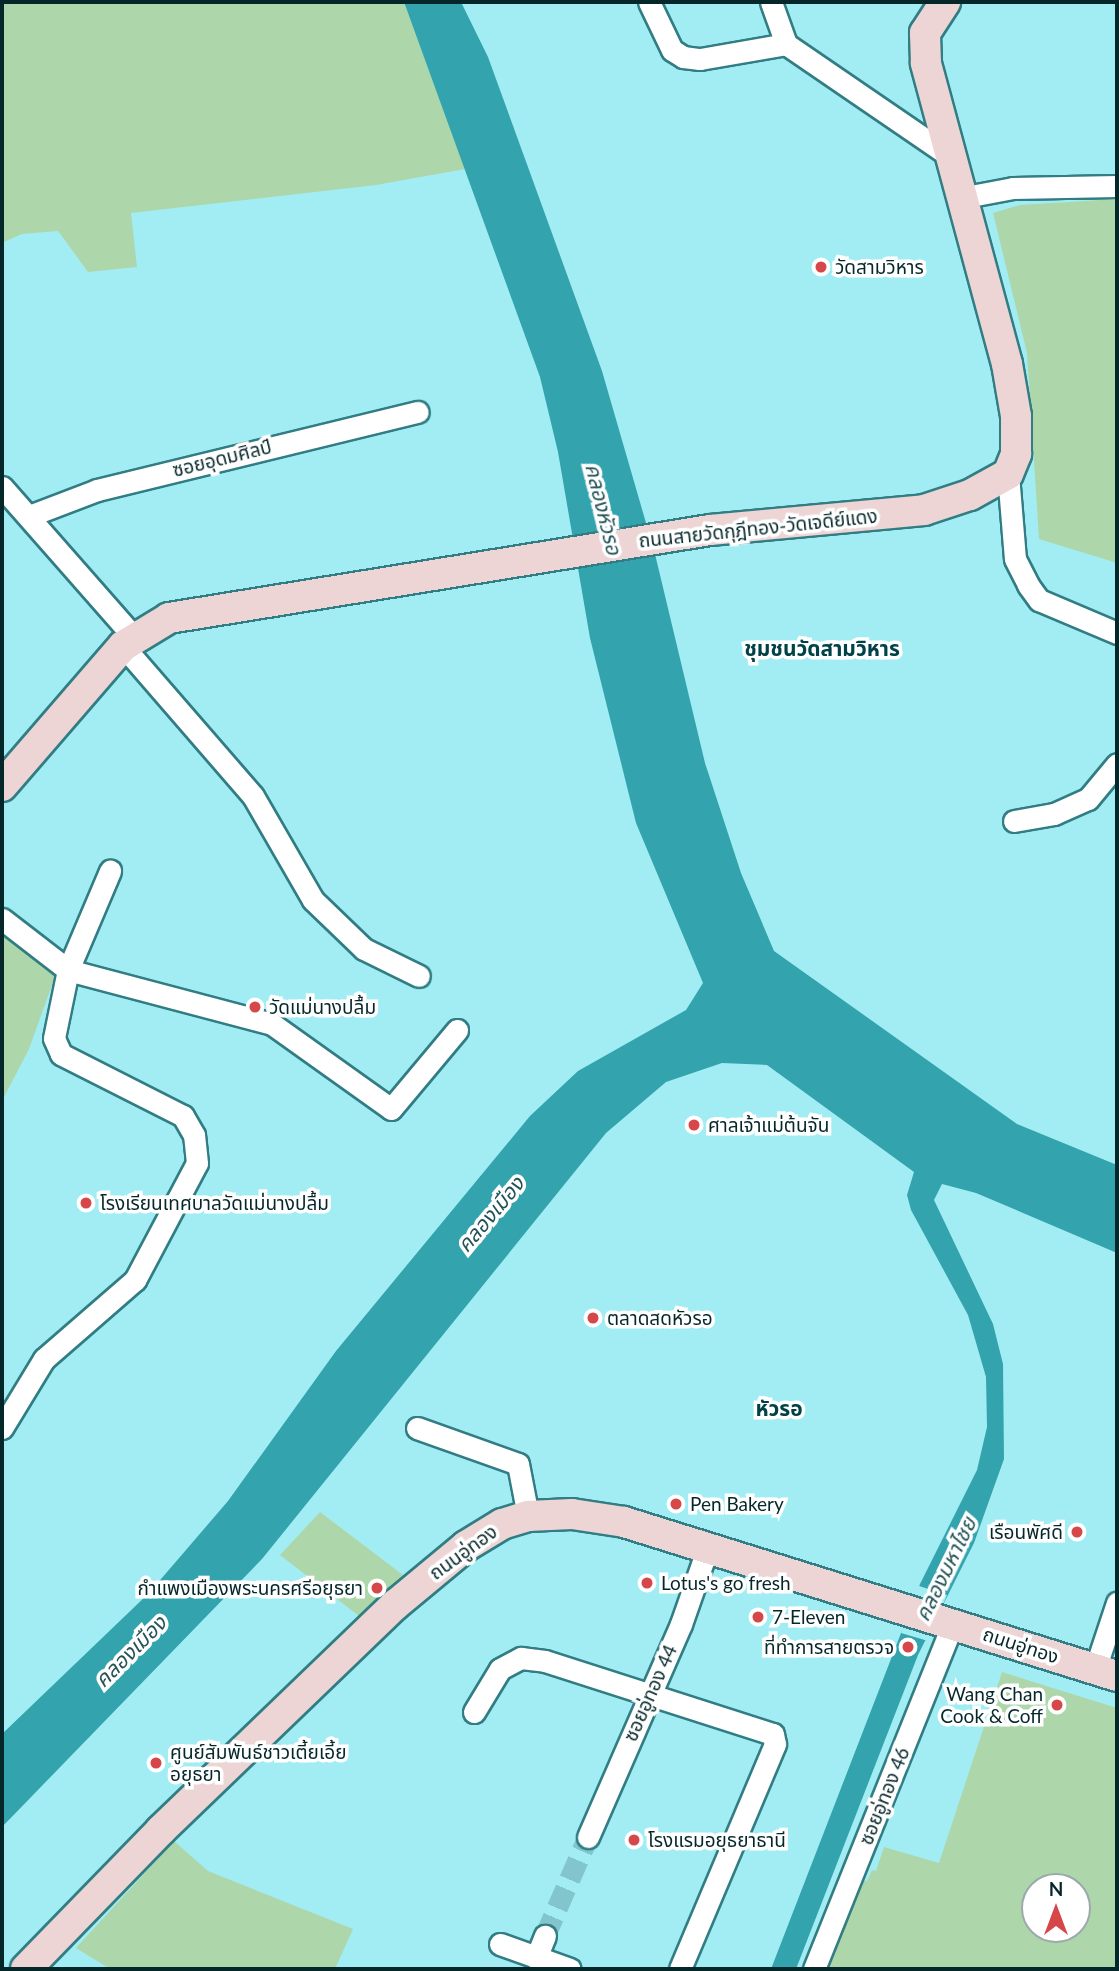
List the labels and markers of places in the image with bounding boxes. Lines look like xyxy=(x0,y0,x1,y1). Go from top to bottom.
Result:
place label: วัดสามวิหาร xyxy=(835,256,924,278)
marker: วัดสามวิหาร xyxy=(813,259,829,275)
place label: วัดแม่นางปลื้ม xyxy=(269,996,376,1018)
marker: วัดแม่นางปลื้ม xyxy=(247,999,263,1015)
place label: ศาลเจ้าแม่ต้นจัน xyxy=(708,1114,829,1136)
marker: ศาลเจ้าแม่ต้นจัน xyxy=(686,1117,702,1133)
place label: โรงเรียนเทศบาลวัดแม่นางปลื้ม xyxy=(100,1192,329,1214)
marker: โรงเรียนเทศบาลวัดแม่นางปลื้ม xyxy=(78,1195,94,1211)
place label: ตลาดสดหัวรอ xyxy=(607,1307,713,1329)
marker: ตลาดสดหัวรอ xyxy=(585,1310,601,1326)
place label: Pen Bakery xyxy=(690,1493,784,1515)
marker: Pen Bakery xyxy=(668,1496,684,1512)
place label: เรือนพัศดี xyxy=(989,1521,1063,1543)
marker: เรือนพัศดี xyxy=(1069,1524,1085,1540)
place label: Lotus's go fresh xyxy=(661,1572,791,1594)
marker: Lotus's go fresh xyxy=(639,1575,655,1591)
place label: กำแพงเมืองพระนครศรีอยุธยา xyxy=(137,1577,363,1599)
marker: กำแพงเมืองพระนครศรีอยุธยา xyxy=(369,1580,385,1596)
place label: 7-Eleven xyxy=(772,1606,845,1628)
marker: 7-Eleven xyxy=(750,1609,766,1625)
place label: ที่ทำการสายตรวจ xyxy=(764,1636,894,1658)
marker: ที่ทำการสายตรวจ xyxy=(900,1639,916,1655)
place label: Wang Chan Cook & Coff xyxy=(940,1683,1043,1727)
marker: Wang Chan Cook & Coff xyxy=(1049,1697,1065,1713)
place label: ศูนย์สัมพันธ์ชาวเตี้ยเอี้ย อยุธยา xyxy=(170,1741,346,1785)
marker: ศูนย์สัมพันธ์ชาวเตี้ยเอี้ย อยุธยา xyxy=(148,1755,164,1771)
place label: โรงแรมอยุธยาธานี xyxy=(648,1829,786,1851)
marker: โรงแรมอยุธยาธานี xyxy=(626,1832,642,1848)

